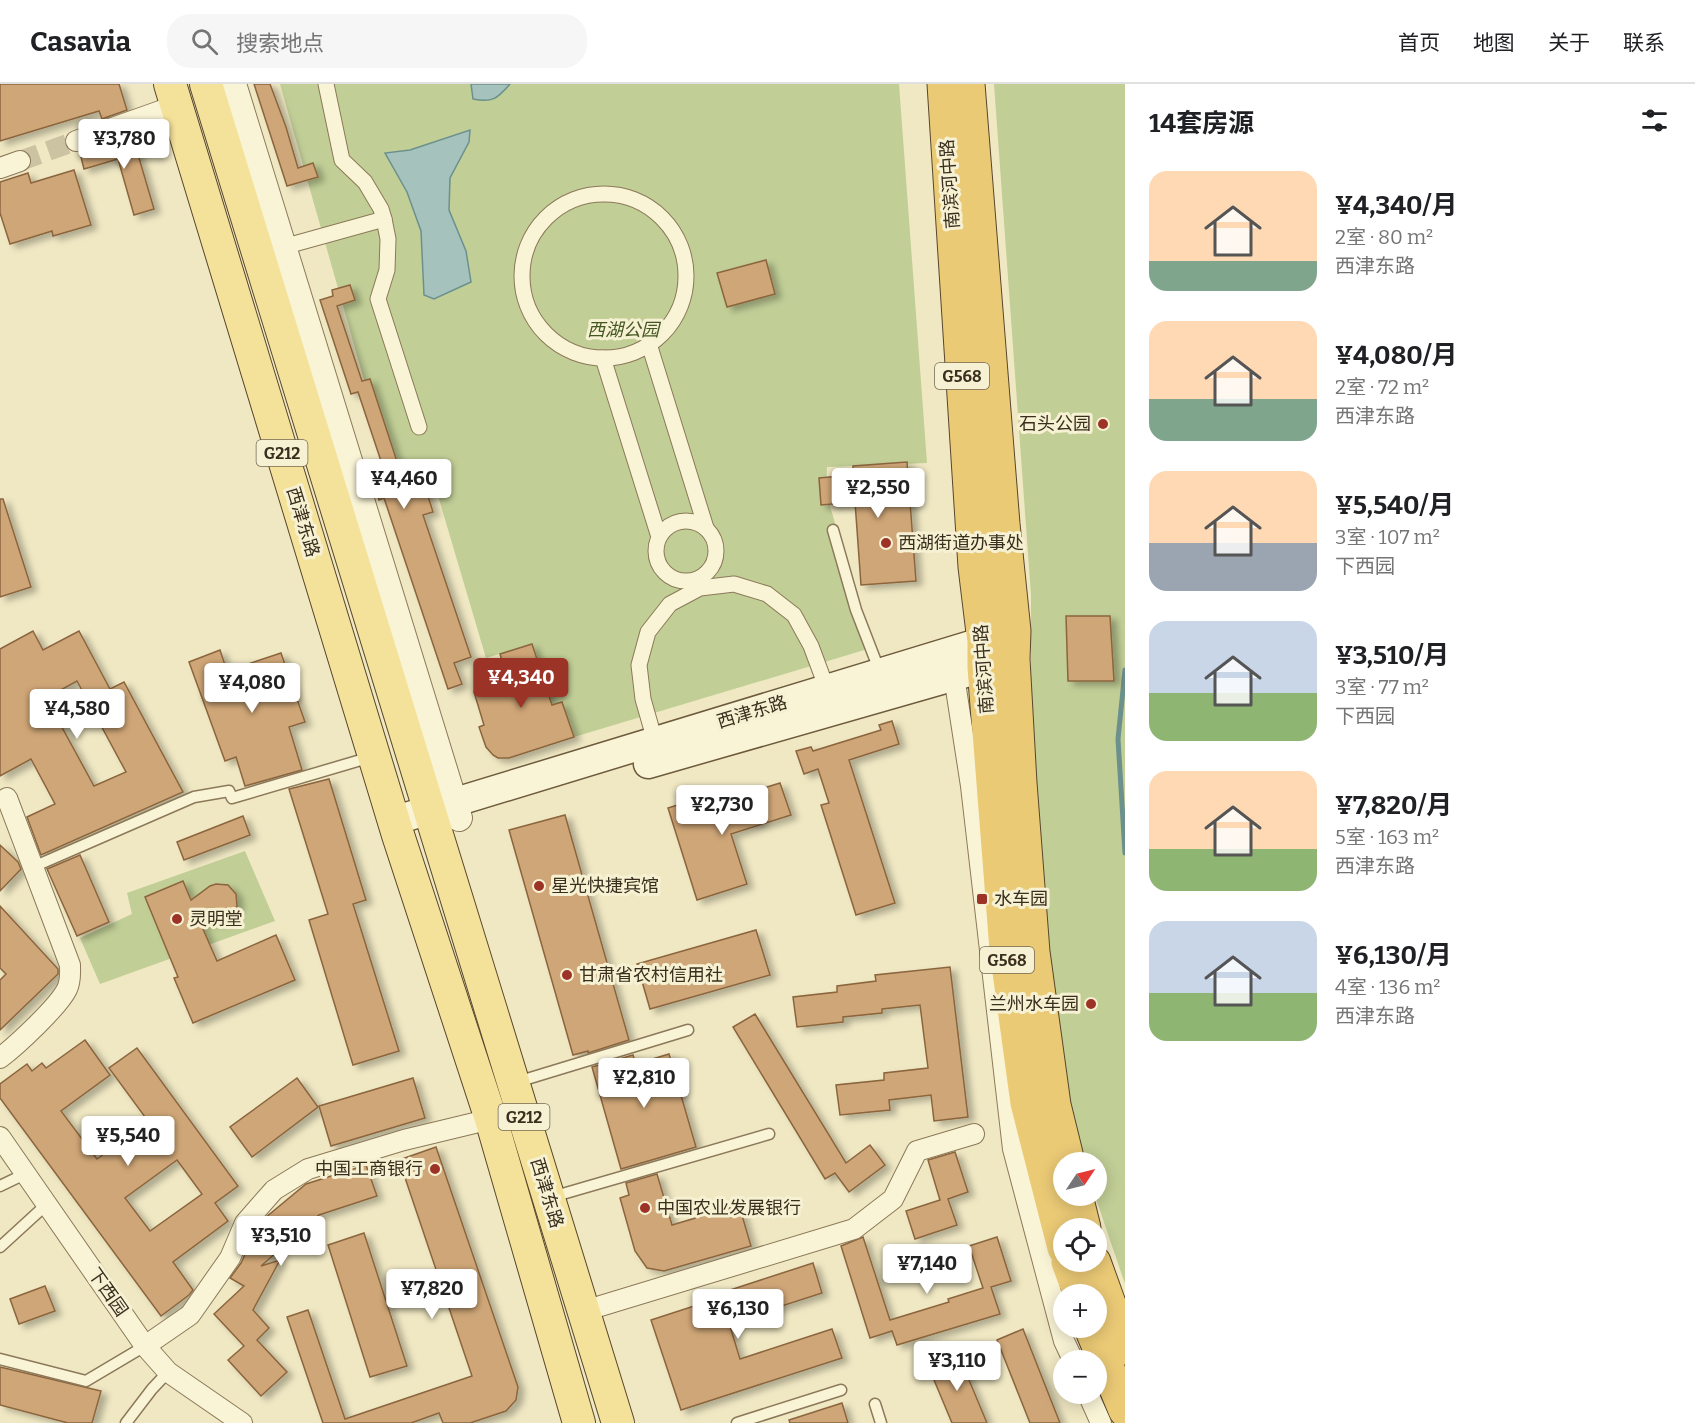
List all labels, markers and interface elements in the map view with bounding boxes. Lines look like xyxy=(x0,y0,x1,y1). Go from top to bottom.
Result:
search box xyxy=(167,14,587,68)
text: Casavia xyxy=(30,25,131,58)
icon: search xyxy=(188,25,221,58)
text: 搜索地点 xyxy=(236,30,324,57)
text: 首页 xyxy=(1398,30,1440,56)
text: 地图 xyxy=(1473,30,1515,56)
text: 关于 xyxy=(1548,30,1590,56)
text: 联系 xyxy=(1623,30,1665,56)
icon: filters xyxy=(1638,104,1671,137)
text: 14套房源 xyxy=(1149,108,1254,139)
pin: ¥3,780 xyxy=(75,119,173,170)
text: ¥3,780 xyxy=(92,126,156,150)
street label: 南滨河中路 xyxy=(936,138,964,230)
text: ¥4,340/月 xyxy=(1335,190,1457,221)
icon: home xyxy=(1197,195,1269,267)
text: 2室 · 80 m² xyxy=(1335,225,1433,249)
text: 西津东路 xyxy=(1335,254,1415,278)
park label: 西湖公园 xyxy=(587,319,662,341)
text: ¥4,080/月 xyxy=(1335,340,1458,371)
icon: home xyxy=(1197,345,1269,417)
road number: G568 xyxy=(935,363,989,389)
text: 2室 · 72 m² xyxy=(1335,375,1429,399)
text: 西津东路 xyxy=(1335,404,1415,428)
place label: 石头公园 xyxy=(1019,413,1091,435)
marker: 石头公园 xyxy=(1096,417,1110,431)
road number: G212 xyxy=(256,440,308,466)
pin: ¥4,460 xyxy=(355,459,453,510)
text: ¥4,460 xyxy=(370,466,438,490)
pin: ¥2,550 xyxy=(829,468,927,519)
text: ¥2,550 xyxy=(846,475,910,499)
street label: 西津东路 xyxy=(282,484,324,560)
text: ¥5,540/月 xyxy=(1335,490,1454,521)
icon: home xyxy=(1197,495,1269,567)
text: 3室 · 107 m² xyxy=(1335,525,1440,549)
place label: 西湖街道办事处 xyxy=(898,532,1024,554)
marker: 西湖街道办事处 xyxy=(879,536,893,550)
text: 下西园 xyxy=(1335,554,1395,578)
street label: 南滨河中路 xyxy=(970,623,998,715)
text: ¥3,510/月 xyxy=(1335,640,1449,671)
icon: home xyxy=(1197,645,1269,717)
pin: ¥4,340 xyxy=(472,658,570,709)
pin: ¥4,080 xyxy=(203,663,301,714)
text: ¥4,340 xyxy=(487,665,555,689)
text: ¥4,080 xyxy=(218,670,286,694)
text: 3室 · 77 m² xyxy=(1335,675,1429,699)
pin: ¥4,580 xyxy=(28,689,126,740)
street label: 西津东路 xyxy=(714,691,790,733)
text: ¥4,580 xyxy=(44,696,110,720)
text: 下西园 xyxy=(1335,704,1395,728)
pin: ¥2,730 xyxy=(673,785,771,836)
text: ¥7,820/月 xyxy=(1335,790,1452,821)
text: ¥2,730 xyxy=(690,792,754,816)
icon: home xyxy=(1197,795,1269,867)
text: 5室 · 163 m² xyxy=(1335,825,1439,849)
text: 西津东路 xyxy=(1335,854,1415,878)
place label: 星光快捷宾馆 xyxy=(551,875,659,897)
marker: 星光快捷宾馆 xyxy=(532,879,546,893)
place label: 水车园 xyxy=(994,888,1048,910)
marker: 水车园 xyxy=(975,892,989,906)
place label: 灵明堂 xyxy=(189,908,243,930)
marker: 灵明堂 xyxy=(170,912,184,926)
text: ¥6,130/月 xyxy=(1335,940,1452,971)
icon: home xyxy=(1197,945,1269,1017)
road number: G568 xyxy=(980,947,1034,973)
place label: 甘肃省农村信用社 xyxy=(579,964,723,986)
marker: 甘肃省农村信用社 xyxy=(560,968,574,982)
text: 4室 · 136 m² xyxy=(1335,975,1440,999)
place label: 兰州水车园 xyxy=(989,993,1079,1015)
marker: 兰州水车园 xyxy=(1084,997,1098,1011)
text: 西津东路 xyxy=(1335,1004,1415,1028)
pin: ¥2,810 xyxy=(595,1058,693,1109)
text: ¥2,810 xyxy=(612,1065,676,1089)
road number: G212 xyxy=(498,1104,550,1130)
pin: ¥5,540 xyxy=(79,1116,177,1167)
text: ¥5,540 xyxy=(96,1123,160,1147)
north arrow xyxy=(1053,1152,1107,1206)
map controls xyxy=(1053,1152,1107,1404)
street label: 西津东路 xyxy=(526,1155,568,1231)
place label: 中国工商银行 xyxy=(315,1158,423,1180)
marker: 中国工商银行 xyxy=(428,1162,442,1176)
place label: 中国农业发展银行 xyxy=(657,1197,801,1219)
marker: 中国农业发展银行 xyxy=(638,1201,652,1215)
pin: ¥3,510 xyxy=(232,1216,330,1267)
button: locate xyxy=(1053,1218,1107,1272)
text: ¥3,510 xyxy=(250,1223,312,1247)
pin: ¥7,140 xyxy=(878,1244,976,1295)
text: ¥7,140 xyxy=(897,1251,957,1275)
street label: 下西园 xyxy=(84,1264,132,1320)
pin: ¥7,820 xyxy=(383,1269,481,1320)
text: ¥7,820 xyxy=(400,1276,464,1300)
button: + xyxy=(1053,1284,1107,1338)
pin: ¥6,130 xyxy=(689,1289,787,1340)
text: ¥6,130 xyxy=(706,1296,770,1320)
pin: ¥3,110 xyxy=(908,1341,1006,1392)
text: ¥3,110 xyxy=(928,1348,986,1372)
button: − xyxy=(1053,1350,1107,1404)

